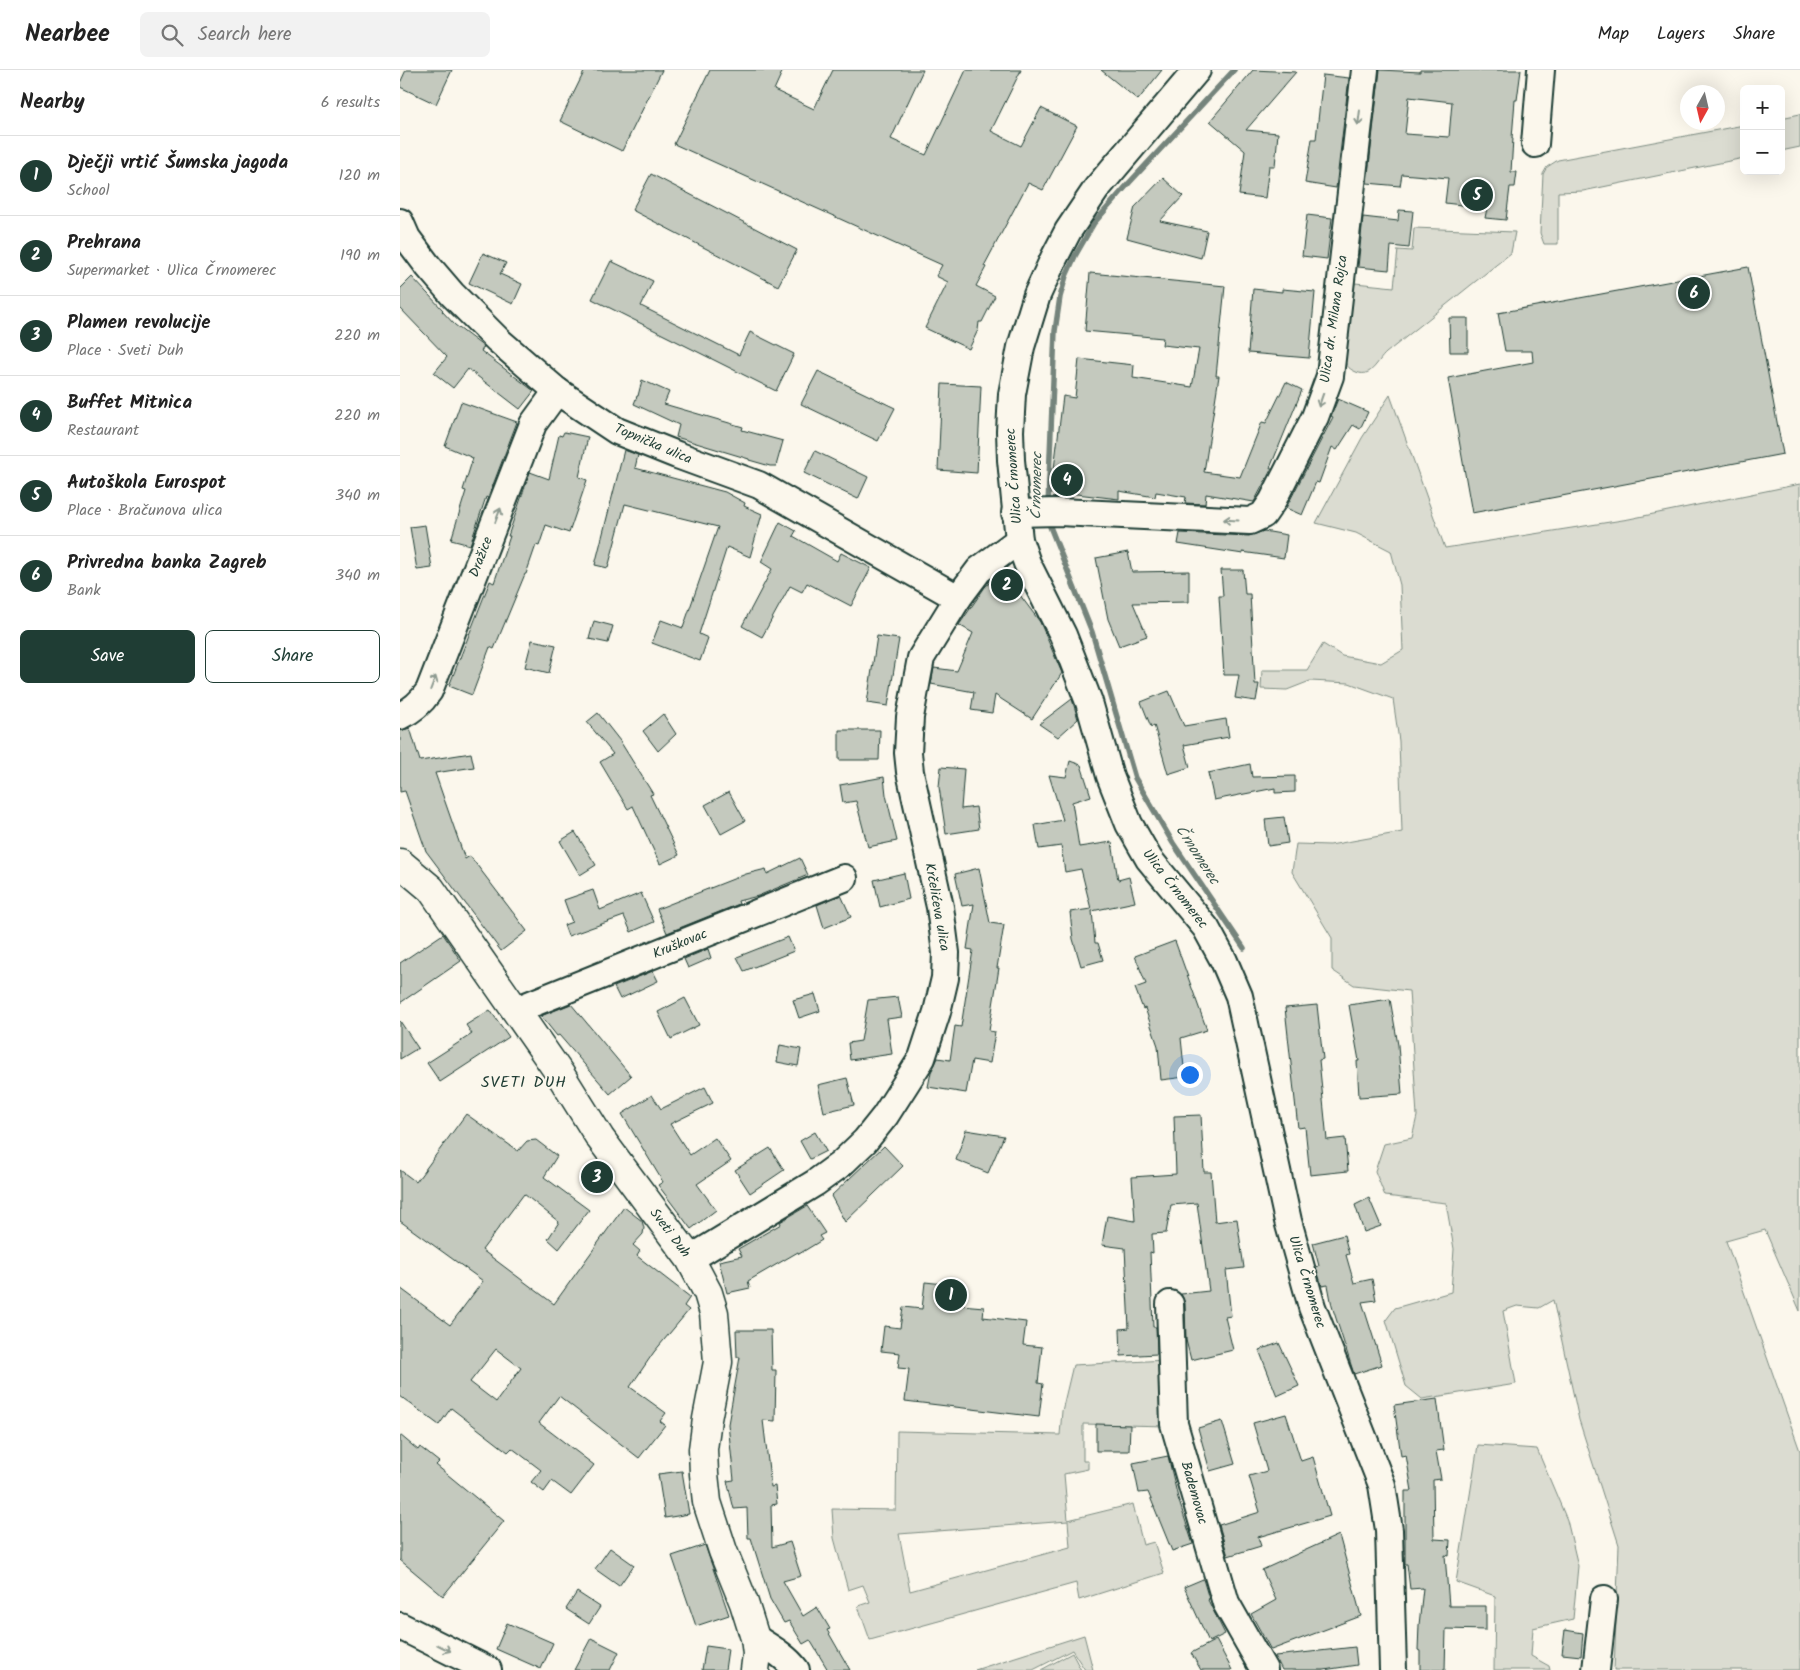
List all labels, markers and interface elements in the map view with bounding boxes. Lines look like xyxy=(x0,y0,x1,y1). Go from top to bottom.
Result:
search box xyxy=(140,12,490,57)
text: Nearbee xyxy=(25,15,110,54)
text: Search here xyxy=(198,20,292,50)
text: Map xyxy=(1598,20,1629,49)
text: Layers xyxy=(1657,20,1705,49)
text: Share xyxy=(1733,20,1775,49)
icon: search xyxy=(158,21,186,49)
north arrow xyxy=(1680,85,1725,130)
map controls xyxy=(1740,85,1785,175)
button: + xyxy=(1740,85,1785,130)
text: Nearby xyxy=(20,86,85,119)
text: 6 results xyxy=(321,90,380,115)
one-way arrow xyxy=(1354,110,1364,126)
button: − xyxy=(1740,130,1785,175)
text: Dječji vrtić Šumska jagoda xyxy=(67,148,288,178)
text: 1 xyxy=(34,163,38,188)
text: 120 m xyxy=(339,163,380,188)
pin: 5 xyxy=(1461,176,1493,214)
text: School xyxy=(67,178,110,203)
text: Prehrana xyxy=(67,228,141,258)
text: 2 xyxy=(31,243,41,268)
text: 190 m xyxy=(340,243,380,268)
street label: Ulica dr. Milana Rojca xyxy=(1314,254,1354,384)
text: Supermarket · Ulica Črnomerec xyxy=(67,258,276,283)
pin: 6 xyxy=(1678,274,1710,312)
text: Plamen revolucije xyxy=(67,308,210,338)
text: 3 xyxy=(32,323,40,348)
text: 220 m xyxy=(334,323,380,348)
text: Place · Sveti Duh xyxy=(67,338,184,363)
text: Buffet Mitnica xyxy=(67,388,192,418)
one-way arrow xyxy=(1316,392,1325,407)
text: 4 xyxy=(32,403,40,428)
text: 220 m xyxy=(334,403,380,428)
text: Restaurant xyxy=(67,418,139,443)
street label: Topnička ulica xyxy=(611,418,695,470)
street label: Ulica Črnomerec xyxy=(1000,427,1028,525)
water label: Črnomerec xyxy=(1024,451,1050,520)
pin: 4 xyxy=(1051,461,1083,499)
text: Autoškola Eurospot xyxy=(67,468,226,498)
text: 5 xyxy=(32,483,40,508)
text: 340 m xyxy=(335,483,380,508)
text: Place · Bračunova ulica xyxy=(67,498,222,523)
one-way arrow xyxy=(494,508,503,523)
one-way arrow xyxy=(1223,515,1239,525)
street label: Dražice xyxy=(463,533,499,581)
text: Privredna banka Zagreb xyxy=(67,548,267,578)
text: 6 xyxy=(32,563,40,588)
text: 340 m xyxy=(335,563,380,588)
pin: 2 xyxy=(991,566,1023,604)
text: Bank xyxy=(67,578,101,603)
button: Save xyxy=(20,630,195,683)
button: Share xyxy=(205,630,380,683)
one-way arrow xyxy=(429,675,438,690)
water label: Črnomerec xyxy=(1169,820,1226,891)
street label: Ulica Črnomerec xyxy=(1137,844,1213,934)
street label: Krčelićeva ulica xyxy=(918,861,956,953)
street label: Kruškovac xyxy=(649,923,711,965)
your location xyxy=(1177,1062,1203,1088)
district label: SVETI DUH xyxy=(481,1070,567,1095)
pin: 3 xyxy=(581,1158,613,1196)
street label: Sveti Duh xyxy=(644,1204,696,1262)
street label: Ulica Črnomerec xyxy=(1282,1233,1332,1331)
pin: 1 xyxy=(935,1276,967,1314)
street label: Bademovac xyxy=(1174,1459,1214,1527)
one-way arrow xyxy=(436,1644,451,1653)

